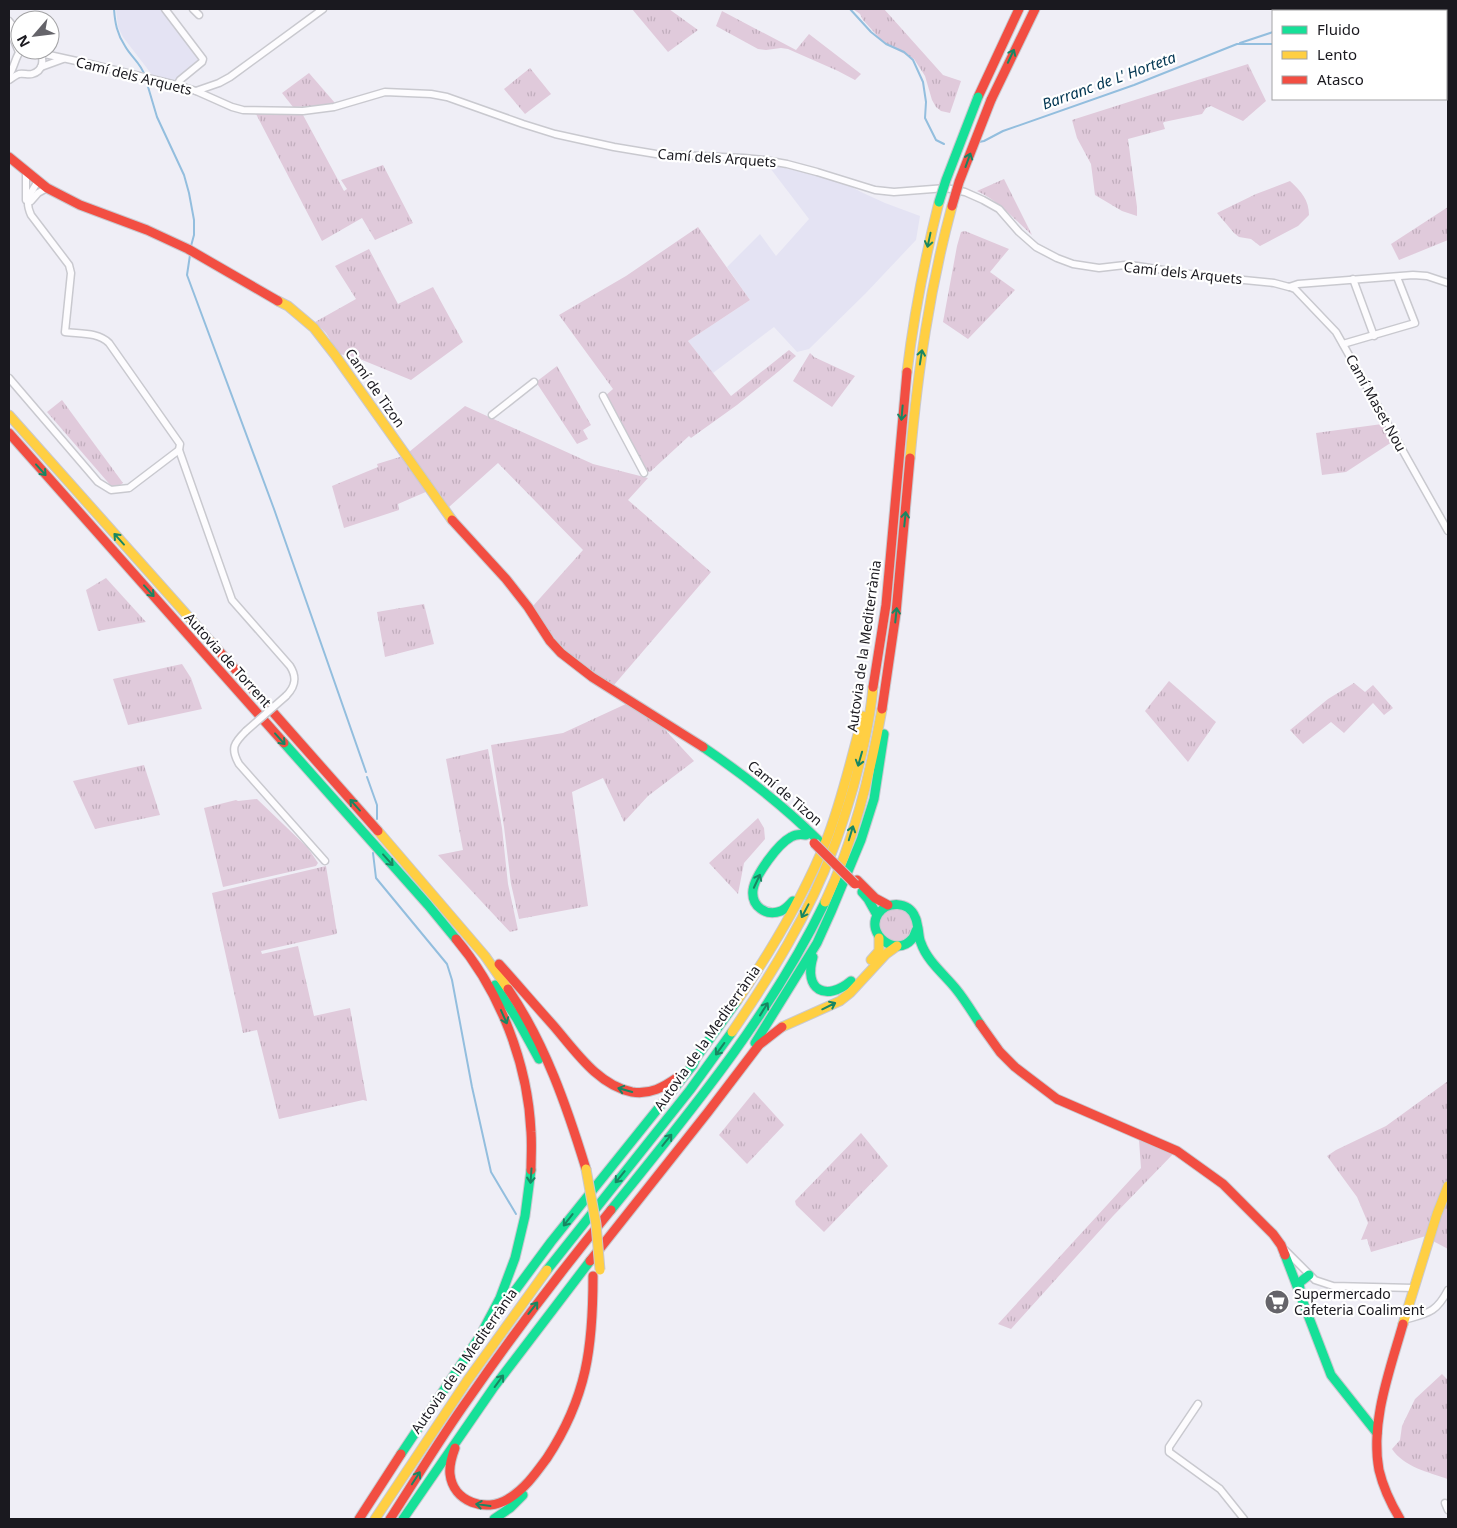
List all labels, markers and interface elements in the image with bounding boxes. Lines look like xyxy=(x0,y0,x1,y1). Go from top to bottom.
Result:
north arrow xyxy=(10,10,60,60)
legend xyxy=(1272,10,1447,100)
text: Fluido xyxy=(1317,19,1360,39)
text: N xyxy=(12,32,34,51)
text: Lento xyxy=(1317,44,1357,64)
water label: Barranc de L' Horteta xyxy=(1039,46,1179,114)
one-way arrow xyxy=(1007,49,1017,64)
street label: Camí dels Arquets xyxy=(74,52,194,99)
text: Atasco xyxy=(1317,69,1364,89)
street label: Camí dels Arquets xyxy=(657,144,777,171)
one-way arrow xyxy=(964,153,973,168)
one-way arrow xyxy=(924,231,933,247)
street label: Camí dels Arquets xyxy=(1123,257,1243,288)
street label: Camí de Tizon xyxy=(341,344,410,431)
one-way arrow xyxy=(917,349,927,365)
street label: Camí Maset Nou xyxy=(1342,351,1411,455)
one-way arrow xyxy=(897,404,907,420)
one-way arrow xyxy=(35,463,47,476)
one-way arrow xyxy=(900,511,910,527)
one-way arrow xyxy=(113,533,125,546)
street label: Autovia de la Mediterrània xyxy=(842,559,885,733)
one-way arrow xyxy=(143,585,155,598)
street label: Autovia de Torrent xyxy=(181,608,276,711)
one-way arrow xyxy=(891,608,901,624)
one-way arrow xyxy=(274,732,285,745)
one-way arrow xyxy=(855,750,865,766)
street label: Camí de Tizon xyxy=(744,756,827,830)
one-way arrow xyxy=(349,799,360,812)
one-way arrow xyxy=(847,826,856,841)
one-way arrow xyxy=(382,854,394,867)
one-way arrow xyxy=(752,874,762,889)
one-way arrow xyxy=(800,903,809,918)
street label: Autovia de la Mediterrània xyxy=(649,961,764,1114)
one-way arrow xyxy=(822,1001,837,1011)
one-way arrow xyxy=(759,1003,769,1017)
one-way arrow xyxy=(499,1009,509,1024)
one-way arrow xyxy=(715,1042,725,1056)
one-way arrow xyxy=(617,1084,633,1094)
one-way arrow xyxy=(662,1134,673,1147)
one-way arrow xyxy=(526,1168,536,1184)
one-way arrow xyxy=(615,1171,626,1184)
one-way arrow xyxy=(563,1213,574,1226)
street label: Autovia de la Mediterrània xyxy=(406,1284,521,1437)
place label: Supermercado Cafeteria Coaliment xyxy=(1294,1284,1424,1319)
supermarket icon: Supermercado Cafeteria Coaliment xyxy=(1264,1289,1290,1315)
one-way arrow xyxy=(528,1302,539,1315)
one-way arrow xyxy=(494,1375,505,1388)
one-way arrow xyxy=(411,1472,421,1486)
one-way arrow xyxy=(475,1500,491,1510)

